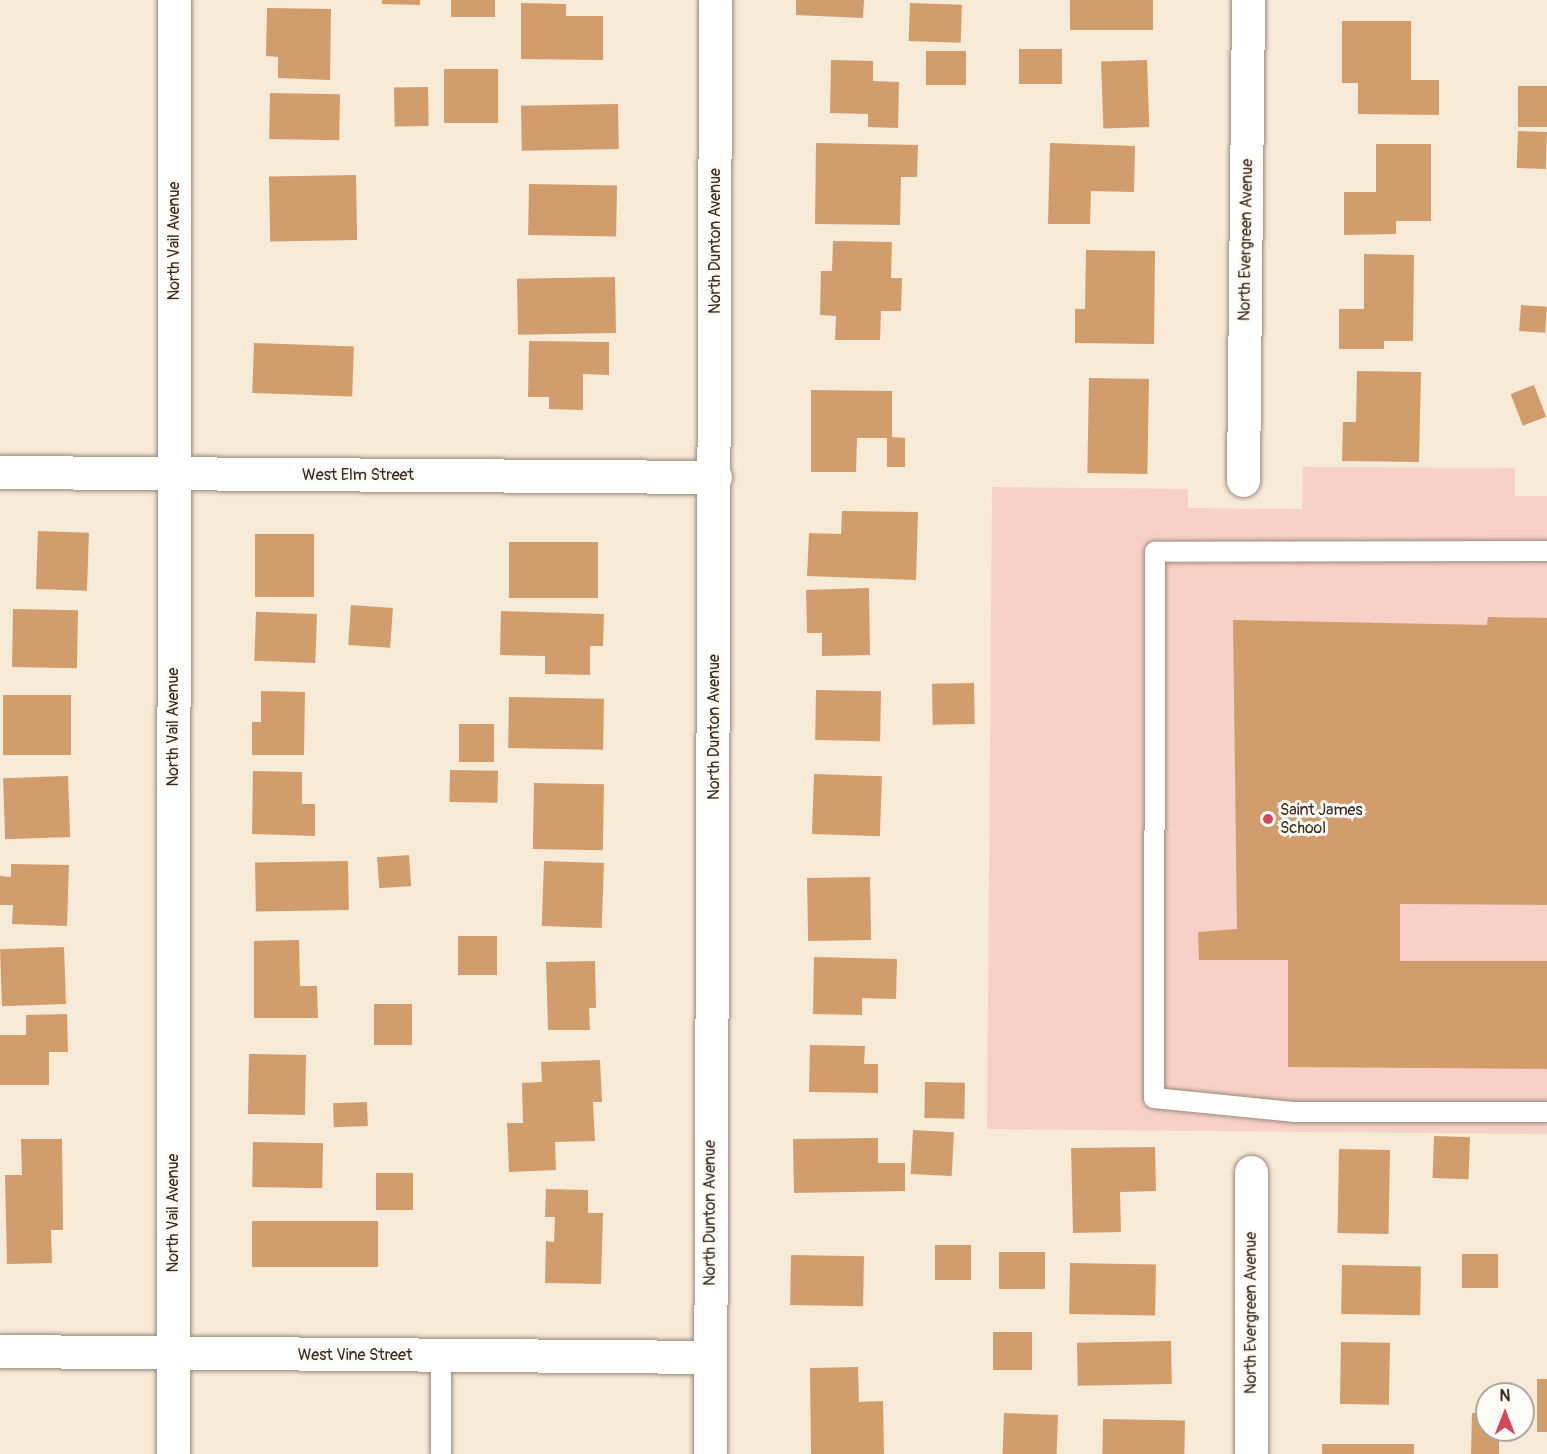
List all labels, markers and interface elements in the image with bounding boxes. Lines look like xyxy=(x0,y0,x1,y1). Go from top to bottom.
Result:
street label: North Evergreen Avenue xyxy=(1235,159,1257,321)
street label: North Dunton Avenue xyxy=(705,168,725,314)
street label: North Vail Avenue xyxy=(164,182,184,300)
street label: West Elm Street xyxy=(302,465,414,485)
street label: North Dunton Avenue xyxy=(704,654,724,800)
street label: North Vail Avenue xyxy=(163,668,183,786)
place label: Saint James School xyxy=(1280,800,1363,838)
marker: Saint James School xyxy=(1261,812,1275,826)
street label: North Dunton Avenue xyxy=(700,1140,720,1286)
street label: North Vail Avenue xyxy=(163,1154,183,1272)
street label: North Evergreen Avenue xyxy=(1241,1232,1261,1394)
street label: West Vine Street xyxy=(298,1345,412,1365)
north arrow xyxy=(1475,1382,1535,1442)
text: N xyxy=(1500,1386,1510,1406)

